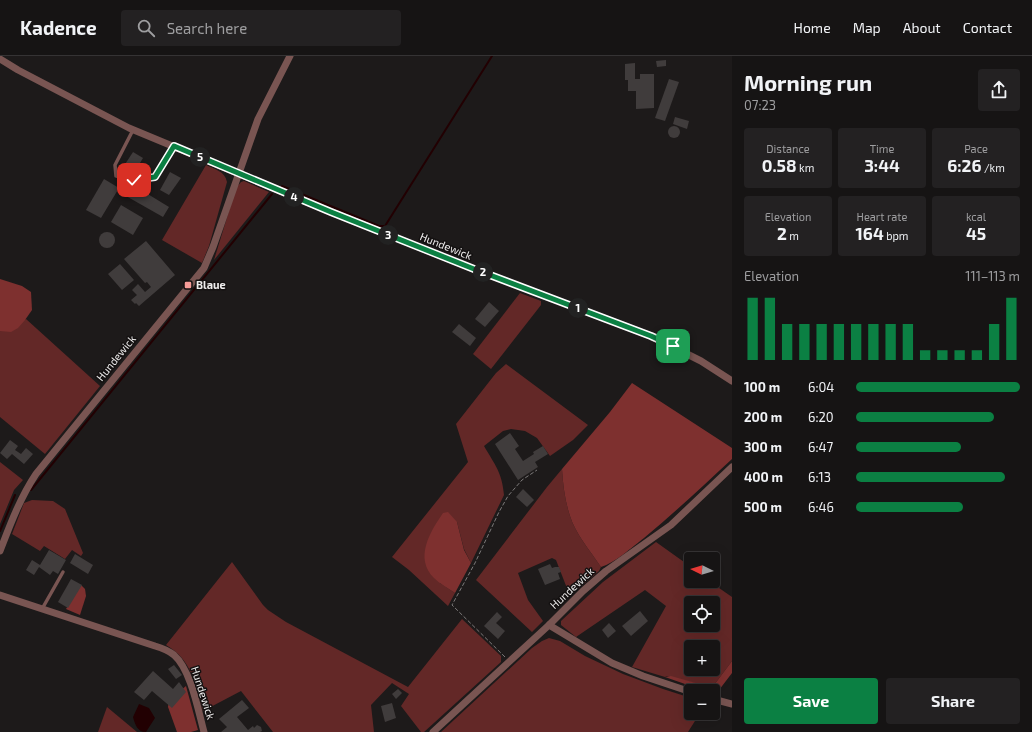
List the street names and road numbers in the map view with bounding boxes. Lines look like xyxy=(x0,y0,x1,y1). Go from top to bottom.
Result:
street label: Hundewick xyxy=(418,229,474,262)
street label: Hundewick xyxy=(93,332,138,383)
street label: Hundewick xyxy=(547,564,596,611)
street label: Hundewick xyxy=(189,665,218,721)

